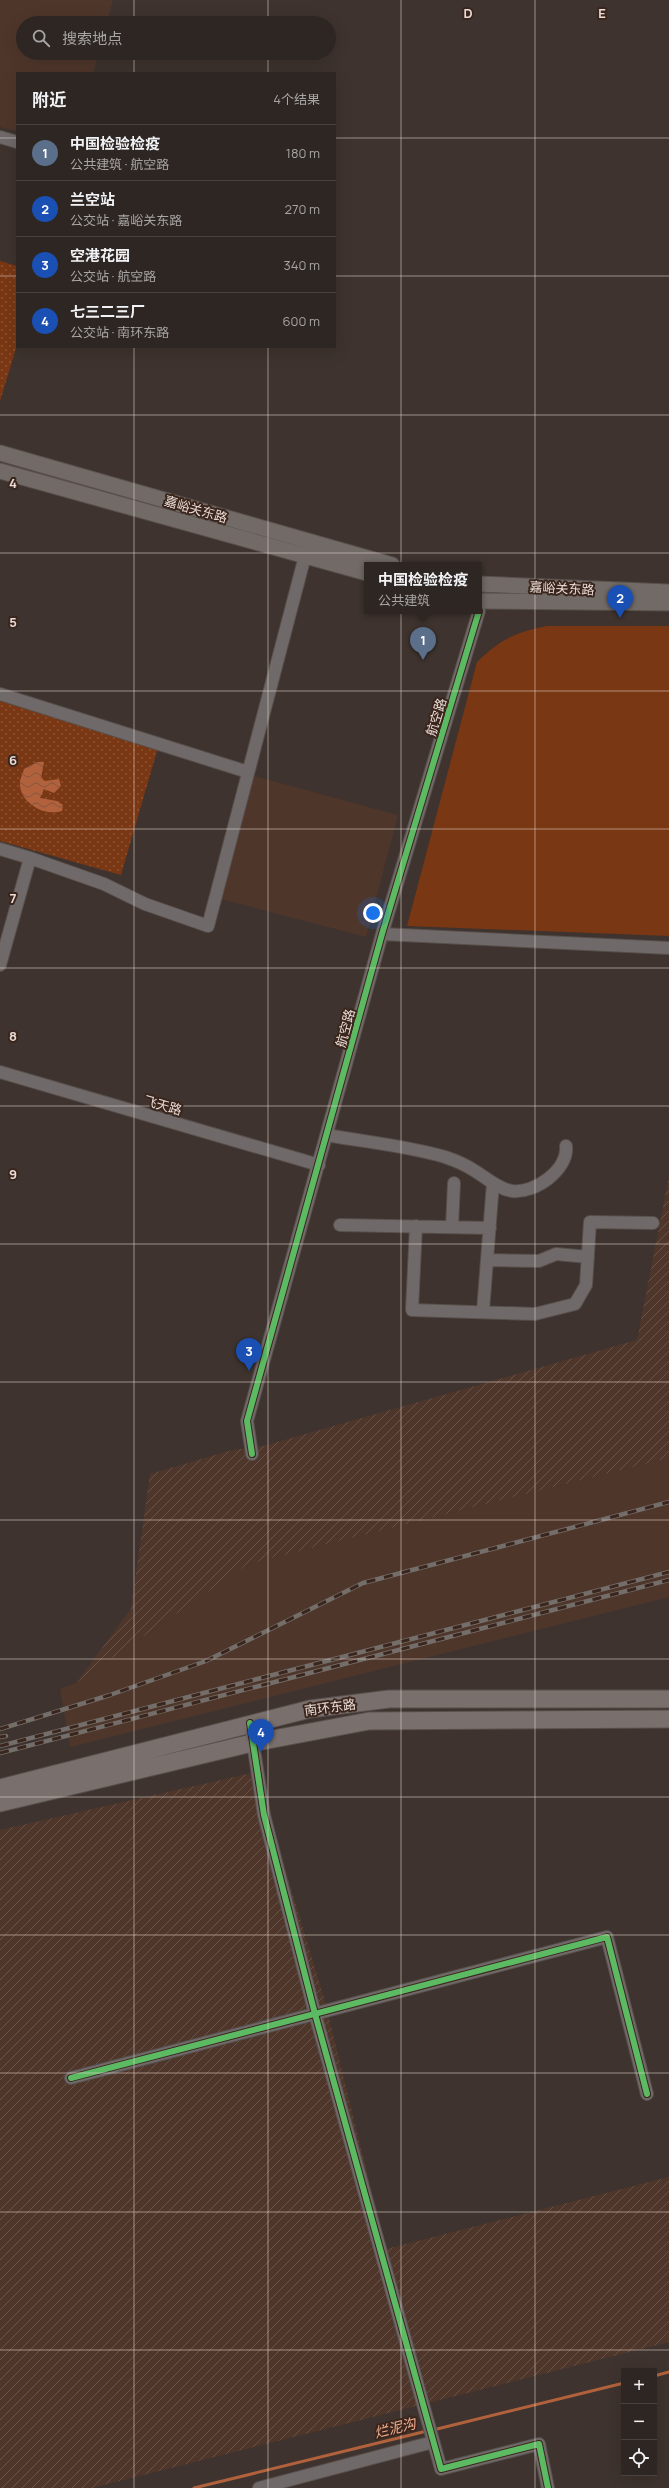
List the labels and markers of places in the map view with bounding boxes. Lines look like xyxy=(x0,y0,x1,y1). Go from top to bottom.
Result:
pin: 2 xyxy=(607,585,633,618)
pin: 1 xyxy=(410,627,436,660)
pin: 3 xyxy=(236,1338,262,1371)
pin: 4 xyxy=(248,1719,274,1752)

